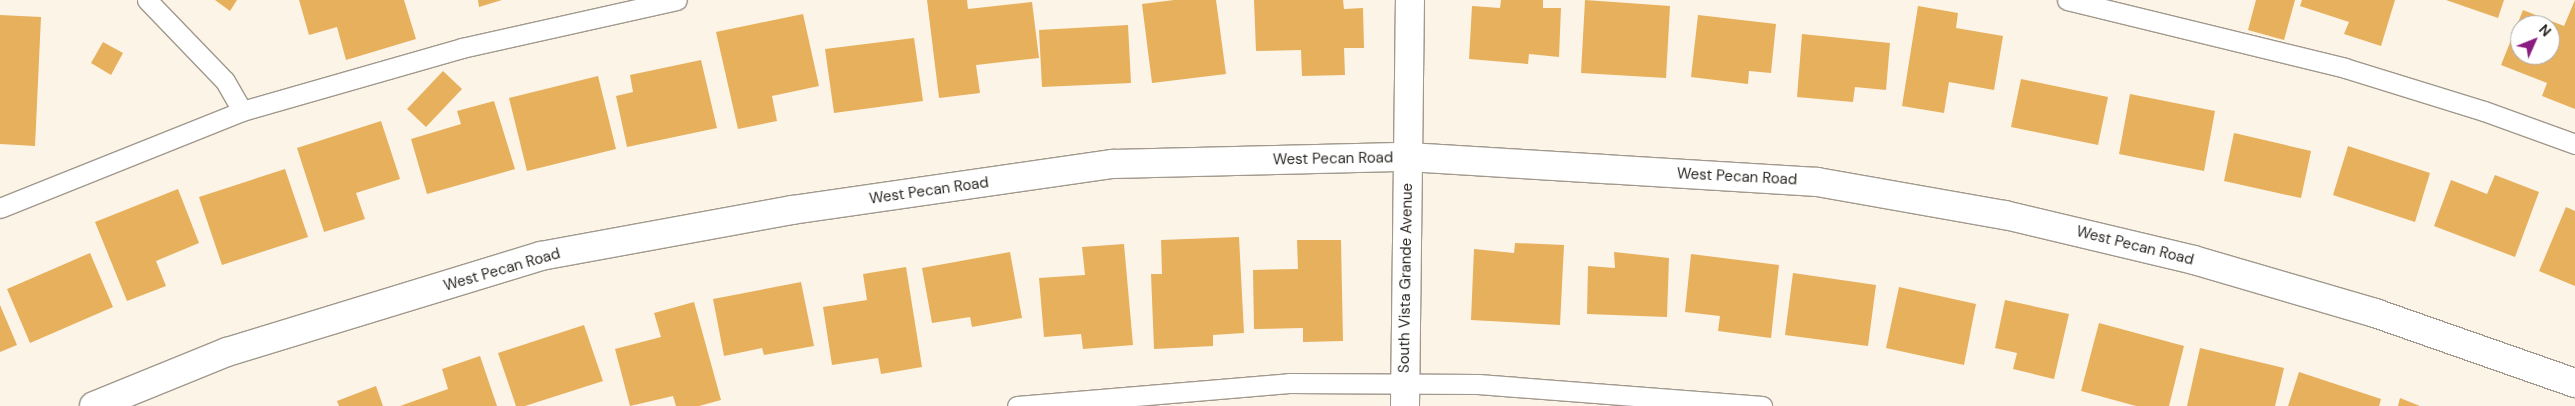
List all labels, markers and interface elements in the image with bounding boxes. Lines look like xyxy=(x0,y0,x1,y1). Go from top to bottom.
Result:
north arrow xyxy=(2510,15,2560,65)
text: N xyxy=(2535,20,2555,40)
street label: West Pecan Road xyxy=(1273,149,1393,169)
street label: West Pecan Road xyxy=(1676,165,1798,189)
street label: West Pecan Road xyxy=(868,174,990,208)
street label: South Vista Grande Avenue xyxy=(1395,183,1417,373)
street label: West Pecan Road xyxy=(2074,223,2196,269)
street label: West Pecan Road xyxy=(442,245,562,295)

